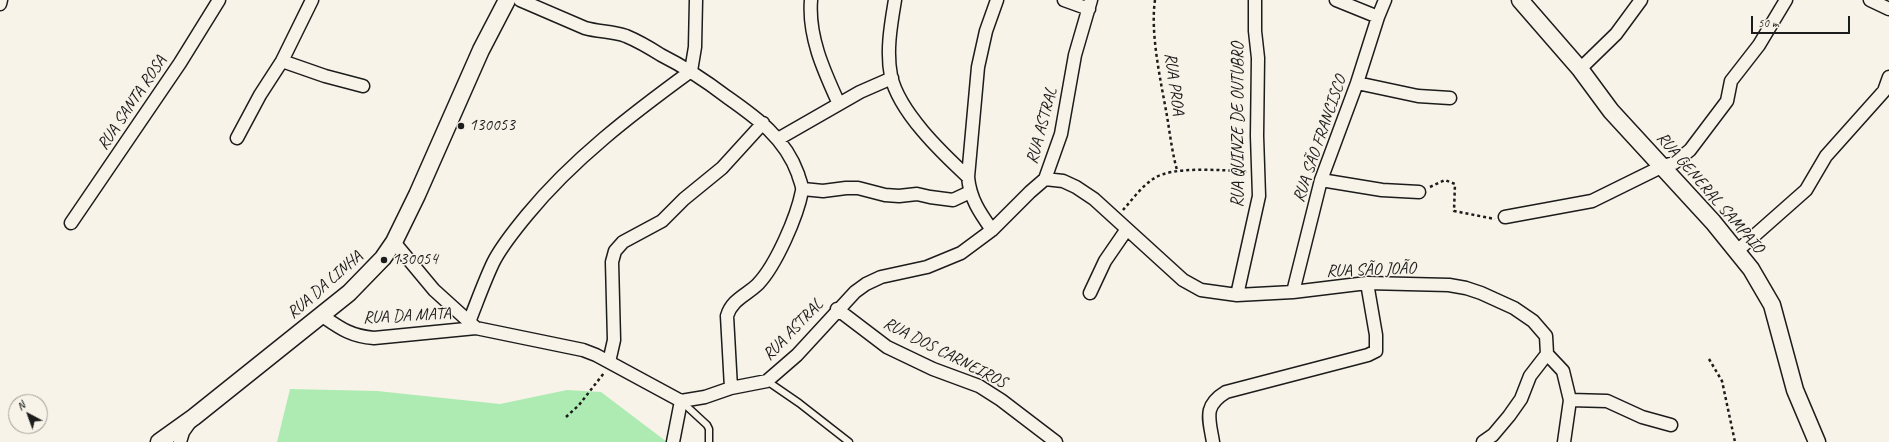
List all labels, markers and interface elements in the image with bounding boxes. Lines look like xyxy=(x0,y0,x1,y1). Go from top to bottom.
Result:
scale bar xyxy=(1753,8,1852,34)
text: 50 m xyxy=(1758,15,1778,31)
street label: RUA QUINZE DE OUTUBRO xyxy=(1229,42,1249,208)
street label: RUA PROA xyxy=(1160,51,1188,117)
street label: RUA SANTA ROSA xyxy=(93,52,171,154)
street label: RUA SÃO FRANCISCO xyxy=(1289,73,1351,205)
street label: RUA ASTRAL xyxy=(1022,86,1062,166)
place label: 130053 xyxy=(469,116,515,136)
marker: 130053 xyxy=(456,121,466,131)
street label: RUA GENERAL SAMPAIO xyxy=(1652,128,1768,258)
street label: RUA DA LINHA xyxy=(283,247,367,323)
place label: 130054 xyxy=(392,250,438,270)
marker: 130054 xyxy=(379,255,389,265)
street label: RUA SÃO JOÃO xyxy=(1326,258,1416,282)
street label: RUA ASTRAL xyxy=(759,295,827,365)
street label: RUA DA MATA xyxy=(363,304,451,328)
street label: RUA DOS CARNEIROS xyxy=(880,313,1010,393)
north arrow xyxy=(8,394,48,434)
text: N xyxy=(14,398,28,413)

